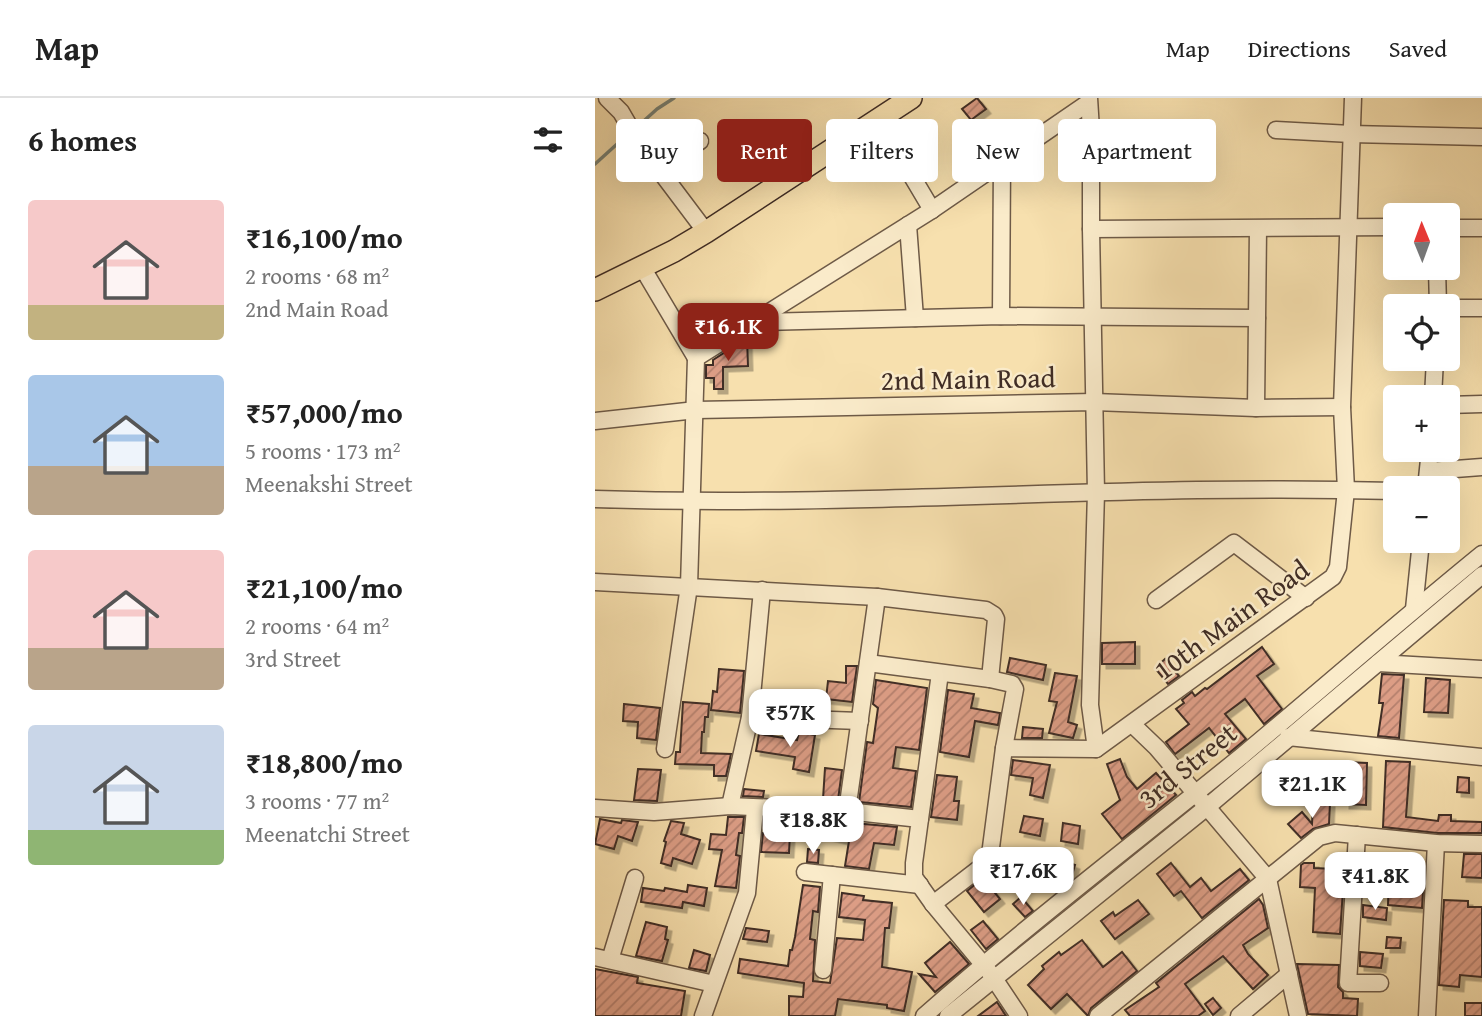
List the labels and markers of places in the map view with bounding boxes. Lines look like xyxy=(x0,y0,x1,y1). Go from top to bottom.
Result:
pin: ₹16.1K xyxy=(671,303,785,363)
pin: ₹57K xyxy=(749,690,831,749)
pin: ₹21.1K xyxy=(1255,760,1369,820)
pin: ₹18.8K xyxy=(756,796,870,856)
pin: ₹17.6K xyxy=(966,848,1080,907)
pin: ₹41.8K xyxy=(1318,852,1432,912)

